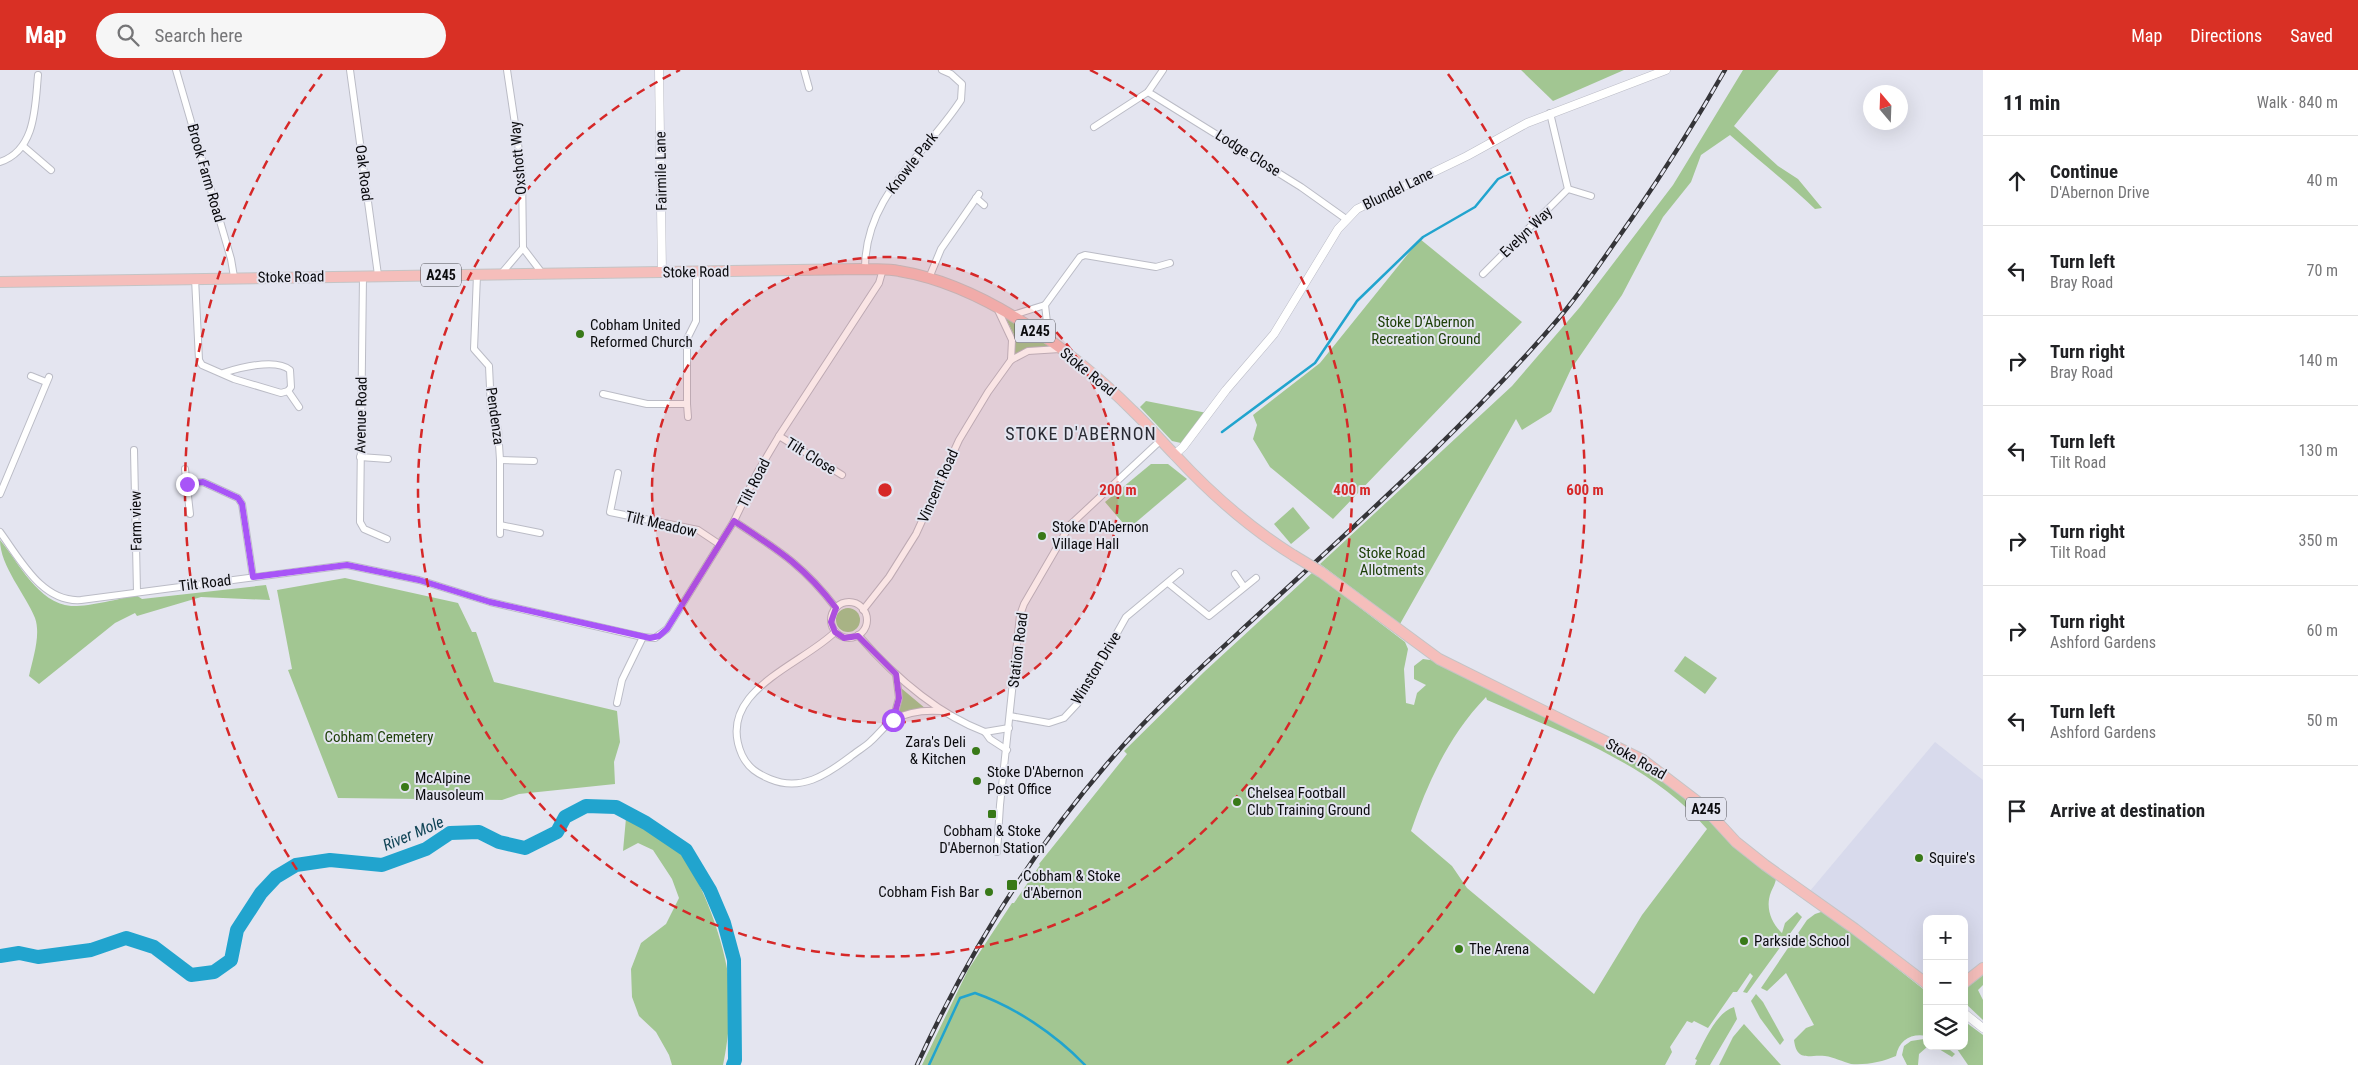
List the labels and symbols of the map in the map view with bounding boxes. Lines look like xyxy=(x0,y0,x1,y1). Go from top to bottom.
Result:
north arrow xyxy=(1863,85,1908,130)
street label: Oxshott Way xyxy=(506,120,530,196)
street label: Brook Farm Road xyxy=(183,122,229,224)
street label: Lodge Close xyxy=(1212,126,1284,180)
street label: Knowle Park xyxy=(882,128,942,197)
street label: Fairmile Lane xyxy=(651,131,671,211)
street label: Oak Road xyxy=(352,144,376,202)
street label: Blundel Lane xyxy=(1360,164,1436,214)
street label: Evelyn Way xyxy=(1496,203,1556,261)
street label: Stoke Road xyxy=(662,262,730,282)
road number: A245 xyxy=(421,264,461,286)
street label: Stoke Road xyxy=(257,267,325,287)
park label: Stoke D’Abernon Recreation Ground xyxy=(1371,313,1481,348)
place label: Cobham United Reformed Church xyxy=(590,316,693,351)
road number: A245 xyxy=(1015,320,1055,342)
marker: Cobham United Reformed Church xyxy=(574,328,586,340)
street label: Stoke Road xyxy=(1056,344,1120,400)
street label: Avenue Road xyxy=(351,376,371,454)
street label: Pendenza xyxy=(482,386,508,446)
district label: STOKE D'ABERNON xyxy=(1005,423,1157,444)
street label: Tilt Close xyxy=(783,434,839,478)
street label: Vincent Road xyxy=(914,447,962,525)
street label: Tilt Road xyxy=(734,455,774,511)
route end xyxy=(176,473,199,496)
centre of rings xyxy=(876,481,894,499)
text: 200 m xyxy=(1099,481,1137,499)
text: 400 m xyxy=(1333,481,1371,499)
text: 600 m xyxy=(1566,481,1604,499)
street label: Farm view xyxy=(126,491,146,551)
street label: Tilt Meadow xyxy=(623,507,699,541)
place label: Stoke D'Abernon Village Hall xyxy=(1052,518,1149,553)
marker: Stoke D'Abernon Village Hall xyxy=(1036,530,1048,542)
park label: Stoke Road Allotments xyxy=(1359,544,1425,579)
street label: Tilt Road xyxy=(178,571,232,595)
street label: Station Road xyxy=(1004,611,1032,689)
street label: Winston Drive xyxy=(1067,628,1125,708)
route start xyxy=(882,709,905,732)
park label: Cobham Cemetery xyxy=(325,728,433,746)
place label: Zara's Deli & Kitchen xyxy=(905,733,966,768)
street label: Stoke Road xyxy=(1603,735,1669,783)
marker: Zara's Deli & Kitchen xyxy=(970,745,982,757)
place label: Stoke D'Abernon Post Office xyxy=(987,763,1084,798)
place label: McAlpine Mausoleum xyxy=(415,769,484,804)
marker: Stoke D'Abernon Post Office xyxy=(971,775,983,787)
marker: McAlpine Mausoleum xyxy=(399,781,411,793)
place label: Chelsea Football Club Training Ground xyxy=(1247,784,1371,819)
marker: Chelsea Football Club Training Ground xyxy=(1231,796,1243,808)
road number: A245 xyxy=(1686,798,1726,821)
marker: Cobham & Stoke D'Abernon Station xyxy=(986,808,998,820)
water label: River Mole xyxy=(380,812,447,855)
place label: Cobham & Stoke D'Abernon Station xyxy=(939,822,1045,857)
place label: Squire's xyxy=(1929,849,1975,867)
marker: Squire's xyxy=(1913,852,1925,864)
place label: Cobham & Stoke d'Abernon xyxy=(1023,867,1120,902)
marker: Cobham & Stoke d'Abernon xyxy=(1005,878,1019,892)
place label: Cobham Fish Bar xyxy=(878,883,979,901)
marker: Cobham Fish Bar xyxy=(983,886,995,898)
place label: Parkside School xyxy=(1754,932,1849,950)
marker: Parkside School xyxy=(1738,935,1750,947)
place label: The Arena xyxy=(1469,940,1529,958)
marker: The Arena xyxy=(1453,943,1465,955)

